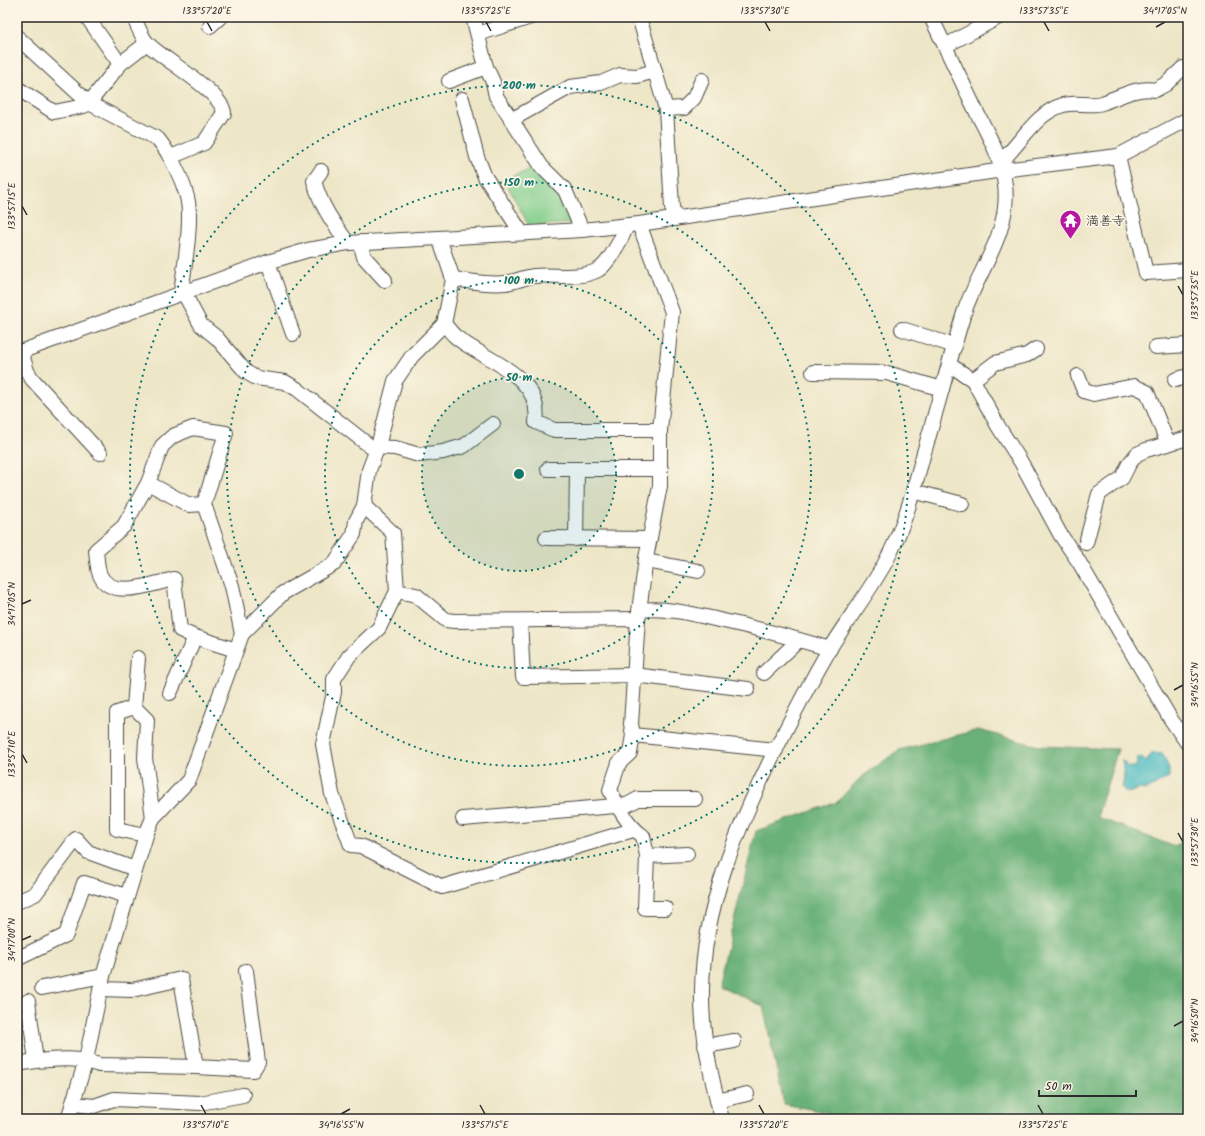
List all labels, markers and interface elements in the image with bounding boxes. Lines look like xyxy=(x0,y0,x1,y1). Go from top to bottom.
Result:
text: 133°57'20"E xyxy=(182,3,233,19)
text: 133°57'25"E xyxy=(461,3,512,19)
text: 133°57'30"E xyxy=(740,3,791,19)
text: 133°57'35"E xyxy=(1019,3,1070,19)
text: 34°17'05"N xyxy=(1143,3,1187,19)
text: 200 m xyxy=(502,76,536,95)
text: 150 m xyxy=(504,173,534,192)
text: 133°57'15"E xyxy=(4,181,20,230)
temple icon: 満善寺 xyxy=(1058,207,1084,240)
place label: 満善寺 xyxy=(1086,211,1125,232)
text: 133°57'35"E xyxy=(1187,269,1203,320)
text: 100 m xyxy=(504,271,534,290)
text: 50 m xyxy=(505,368,533,387)
centre of rings xyxy=(512,467,526,481)
text: 34°17'05"N xyxy=(4,582,20,626)
text: 34°16'55"N xyxy=(1187,662,1203,708)
text: 133°57'10"E xyxy=(4,730,20,777)
text: 133°57'30"E xyxy=(1187,816,1203,867)
text: 34°17'00"N xyxy=(4,918,20,962)
text: 34°16'50"N xyxy=(1187,998,1203,1044)
scale bar xyxy=(1039,1072,1136,1098)
text: 50 m xyxy=(1045,1077,1072,1096)
text: 133°57'10"E xyxy=(183,1117,230,1133)
text: 34°16'55"N xyxy=(318,1117,364,1133)
text: 133°57'15"E xyxy=(461,1117,510,1133)
text: 133°57'20"E xyxy=(739,1117,790,1133)
text: 133°57'25"E xyxy=(1018,1117,1069,1133)

